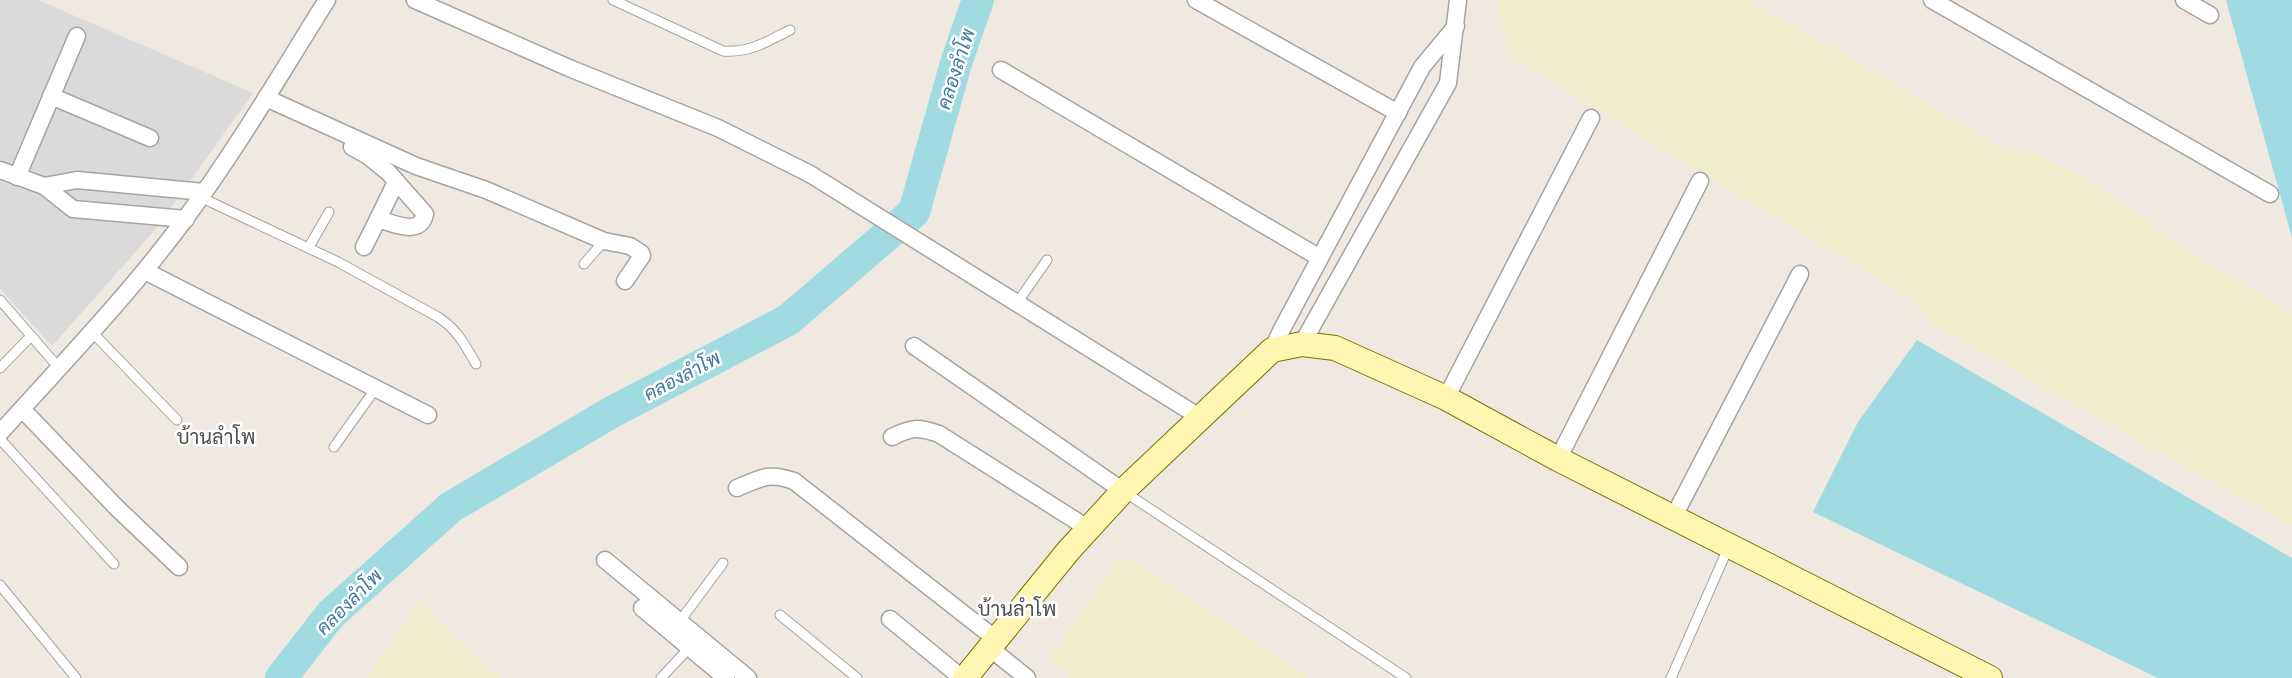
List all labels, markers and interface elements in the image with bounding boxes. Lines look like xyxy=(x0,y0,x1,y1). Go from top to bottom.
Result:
water label: คลองลำโพ xyxy=(931,25,981,113)
water label: คลองลำโพ xyxy=(639,345,725,407)
district label: บ้านลำโพ xyxy=(177,424,255,450)
water label: คลองลำโพ xyxy=(311,563,388,640)
district label: บ้านลำโพ xyxy=(978,596,1056,622)

